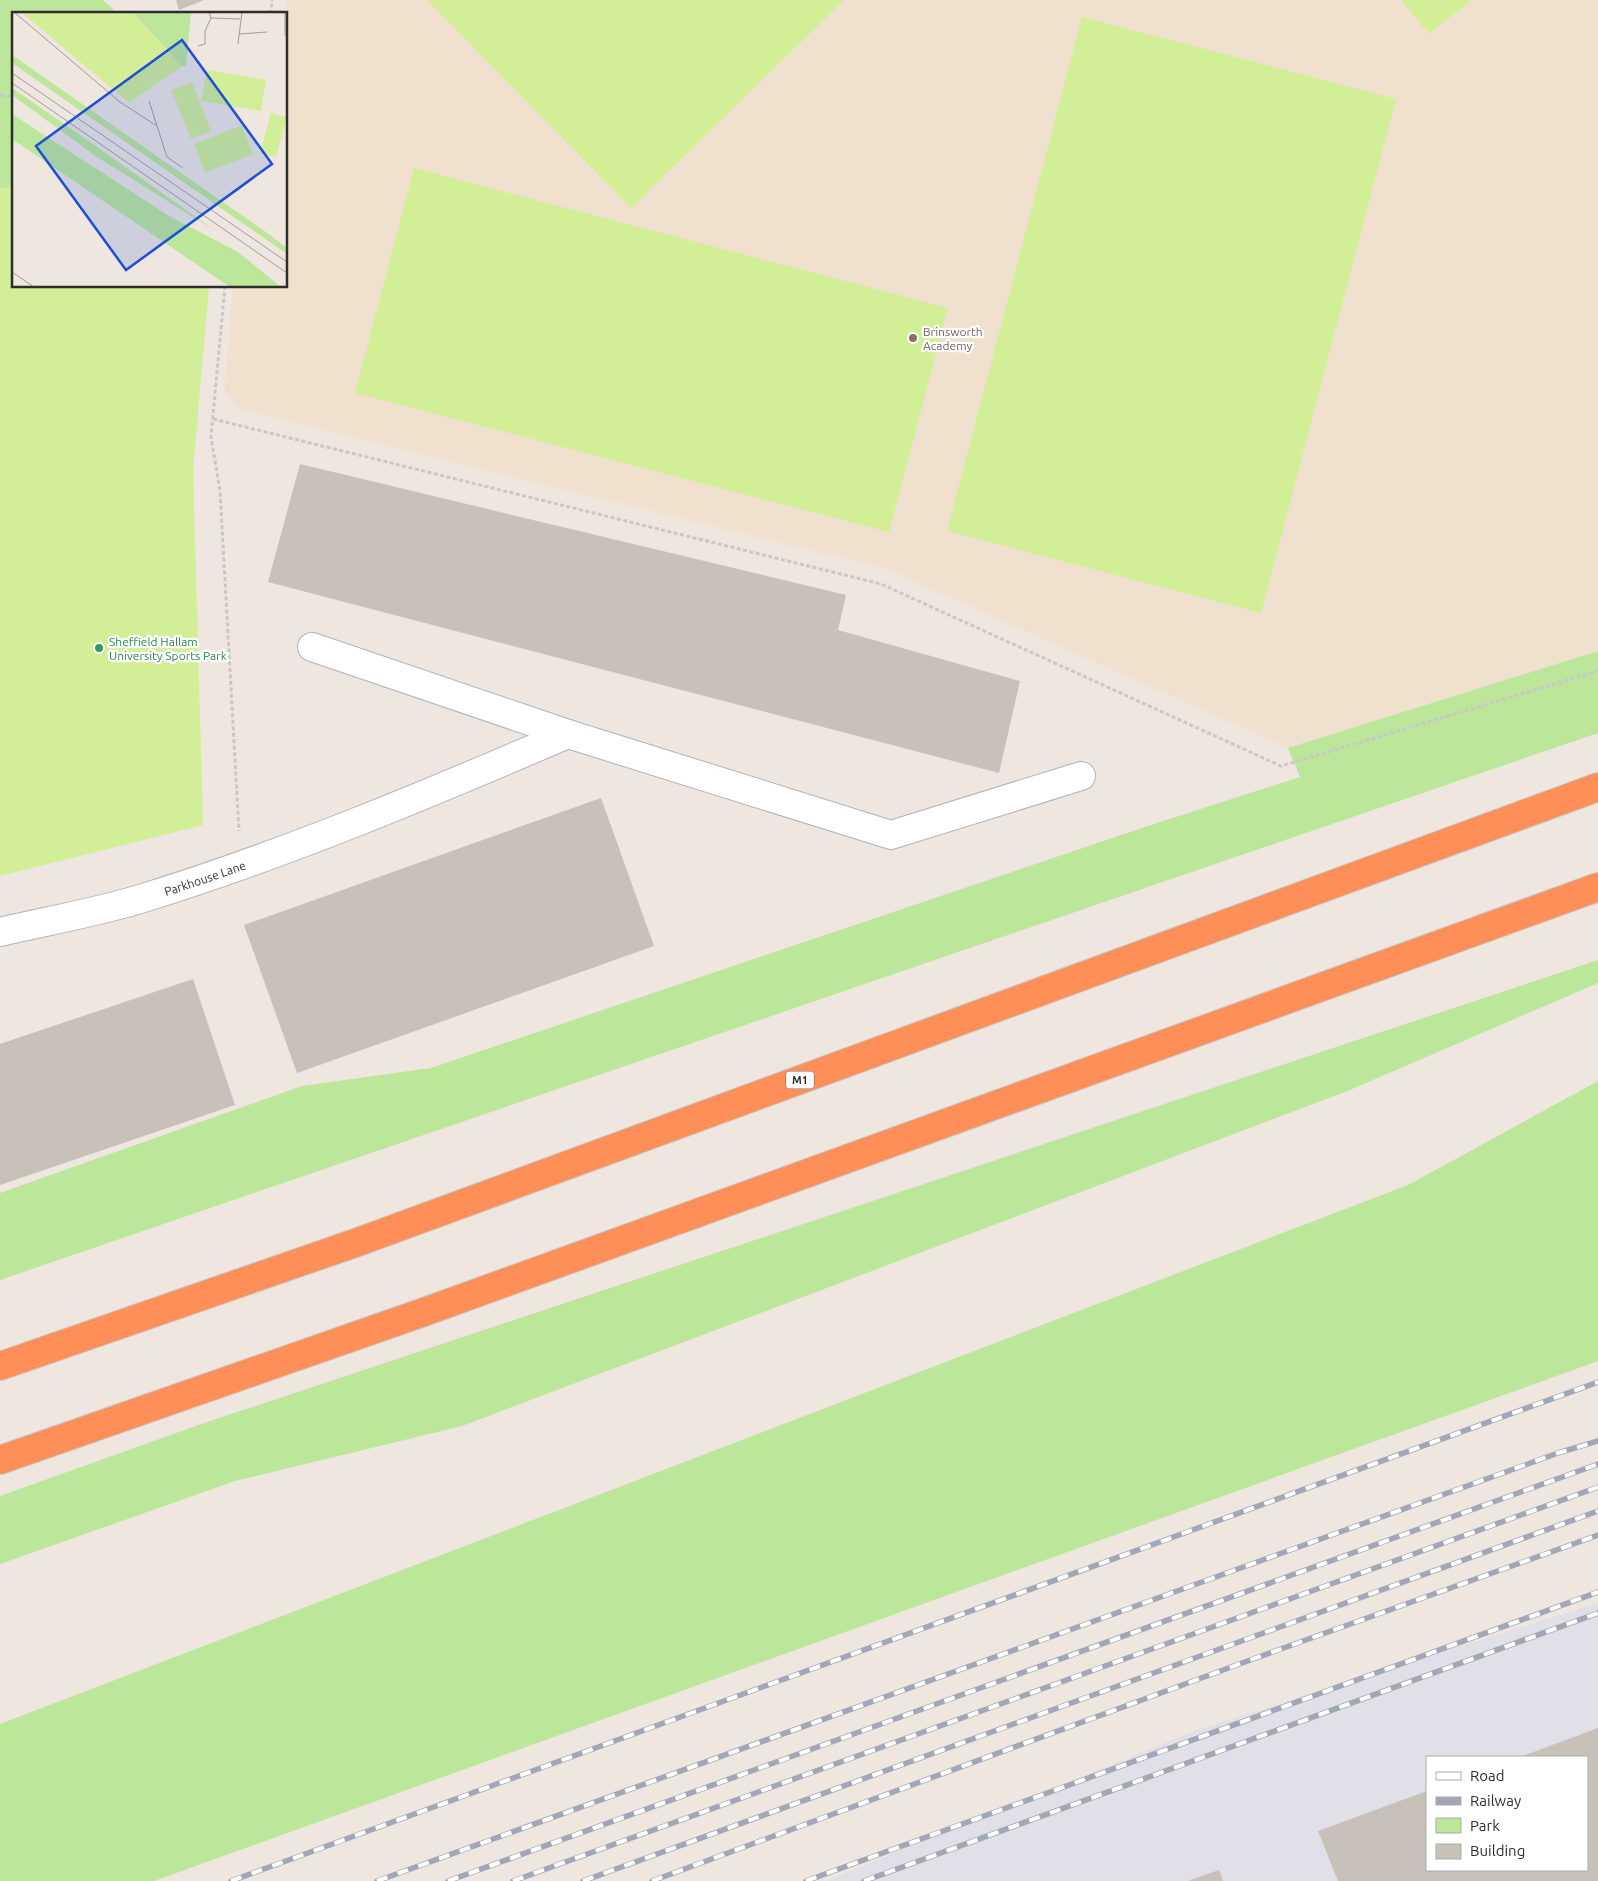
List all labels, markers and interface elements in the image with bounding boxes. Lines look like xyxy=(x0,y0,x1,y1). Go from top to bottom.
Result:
inset map xyxy=(12,12,288,288)
place label: Brinsworth Academy xyxy=(923,325,983,352)
marker: Brinsworth Academy xyxy=(907,332,919,344)
place label: Sheffield Hallam University Sports Park xyxy=(109,635,227,662)
marker: Sheffield Hallam University Sports Park xyxy=(93,642,105,654)
street label: Parkhouse Lane xyxy=(162,858,247,898)
road number: M1 xyxy=(786,1072,814,1088)
legend xyxy=(1426,1756,1588,1871)
text: Road xyxy=(1470,1767,1505,1784)
text: Railway xyxy=(1470,1792,1521,1809)
text: Park xyxy=(1470,1817,1500,1834)
text: Building xyxy=(1470,1842,1525,1859)

